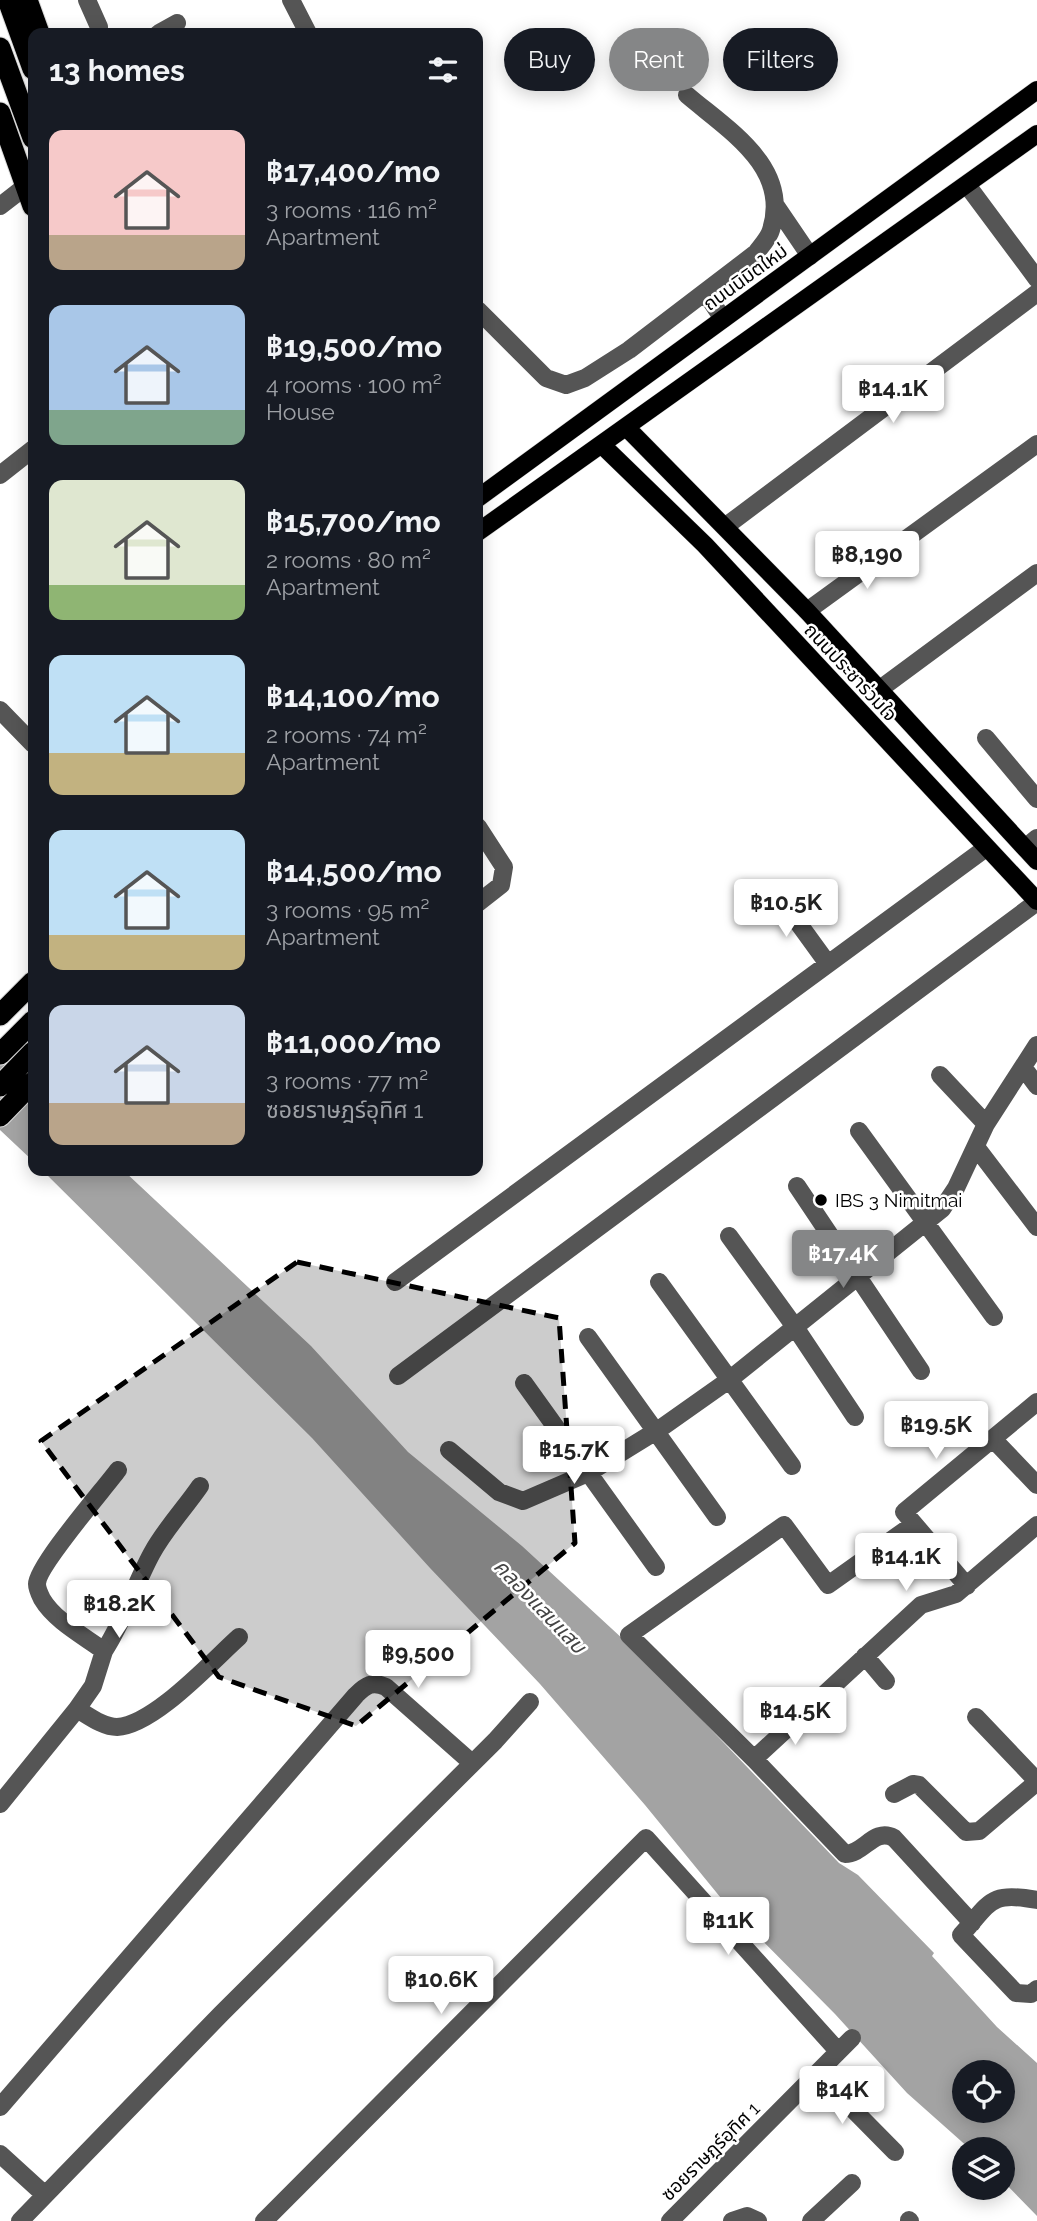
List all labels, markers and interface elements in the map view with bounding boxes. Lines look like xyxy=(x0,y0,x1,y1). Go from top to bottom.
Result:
chip: Buy xyxy=(504,28,595,91)
chip: Rent xyxy=(609,28,709,91)
chip: Filters xyxy=(723,28,838,91)
icon: filters xyxy=(424,51,462,89)
text: 13 homes xyxy=(49,53,185,88)
text: ฿17,400/mo xyxy=(266,154,440,189)
icon: home xyxy=(105,158,189,242)
text: 3 rooms · 116 m² xyxy=(266,196,437,223)
text: Apartment xyxy=(266,223,380,250)
street label: ถนนนิมิตใหม่ xyxy=(699,239,791,315)
text: ฿19,500/mo xyxy=(266,329,442,364)
icon: home xyxy=(105,333,189,417)
pin: ฿14.1K xyxy=(836,366,950,425)
text: 4 rooms · 100 m² xyxy=(266,371,442,398)
text: ฿14.1K xyxy=(858,374,928,401)
text: House xyxy=(266,398,335,425)
text: ฿15,700/mo xyxy=(266,504,441,539)
icon: home xyxy=(105,508,189,592)
pin: ฿8,190 xyxy=(810,532,924,591)
text: ฿8,190 xyxy=(831,540,903,567)
text: 2 rooms · 80 m² xyxy=(266,546,431,573)
text: Apartment xyxy=(266,573,380,600)
street label: ถนนประชาร่วมใจ xyxy=(800,619,902,725)
text: ฿14,100/mo xyxy=(266,679,440,714)
icon: home xyxy=(105,683,189,767)
text: 2 rooms · 74 m² xyxy=(266,721,427,748)
text: Apartment xyxy=(266,748,380,775)
text: ฿14,500/mo xyxy=(266,854,442,889)
icon: home xyxy=(105,858,189,942)
pin: ฿10.5K xyxy=(729,880,843,939)
text: ฿10.5K xyxy=(750,888,822,915)
text: 3 rooms · 95 m² xyxy=(266,896,429,923)
text: Apartment xyxy=(266,923,380,950)
text: ฿11,000/mo xyxy=(266,1025,441,1060)
icon: home xyxy=(105,1033,189,1117)
text: 3 rooms · 77 m² xyxy=(266,1067,428,1094)
text: ซอยราษฎร์อุทิศ 1 xyxy=(266,1096,423,1123)
place label: IBS 3 Nimitmai xyxy=(835,1189,962,1211)
marker: IBS 3 Nimitmai xyxy=(813,1192,829,1208)
pin: ฿17.4K xyxy=(786,1230,900,1290)
text: ฿17.4K xyxy=(808,1239,878,1266)
pin: ฿19.5K xyxy=(879,1402,993,1461)
text: ฿19.5K xyxy=(900,1410,972,1437)
pin: ฿15.7K xyxy=(517,1426,631,1486)
text: ฿15.7K xyxy=(539,1435,609,1462)
pin: ฿14.1K xyxy=(849,1534,963,1593)
text: ฿14.1K xyxy=(871,1542,941,1569)
water label: คลองแสนแสบ xyxy=(489,1554,592,1659)
pin: ฿18.2K xyxy=(62,1580,176,1640)
text: ฿18.2K xyxy=(83,1589,155,1616)
pin: ฿9,500 xyxy=(361,1630,475,1690)
text: ฿9,500 xyxy=(381,1639,455,1666)
pin: ฿14.5K xyxy=(738,1688,852,1747)
text: ฿14.5K xyxy=(759,1696,831,1723)
pin: ฿11K xyxy=(687,1898,769,1957)
text: ฿11K xyxy=(702,1906,754,1933)
pin: ฿10.6K xyxy=(384,1956,498,2016)
text: ฿10.6K xyxy=(404,1965,478,1992)
map controls xyxy=(952,2060,1015,2200)
button: locate xyxy=(952,2060,1015,2123)
pin: ฿14K xyxy=(801,2066,883,2126)
text: ฿14K xyxy=(815,2075,869,2102)
street label: ซอยราษฎร์อุทิศ 1 xyxy=(656,2097,764,2205)
button: layers xyxy=(952,2137,1015,2200)

